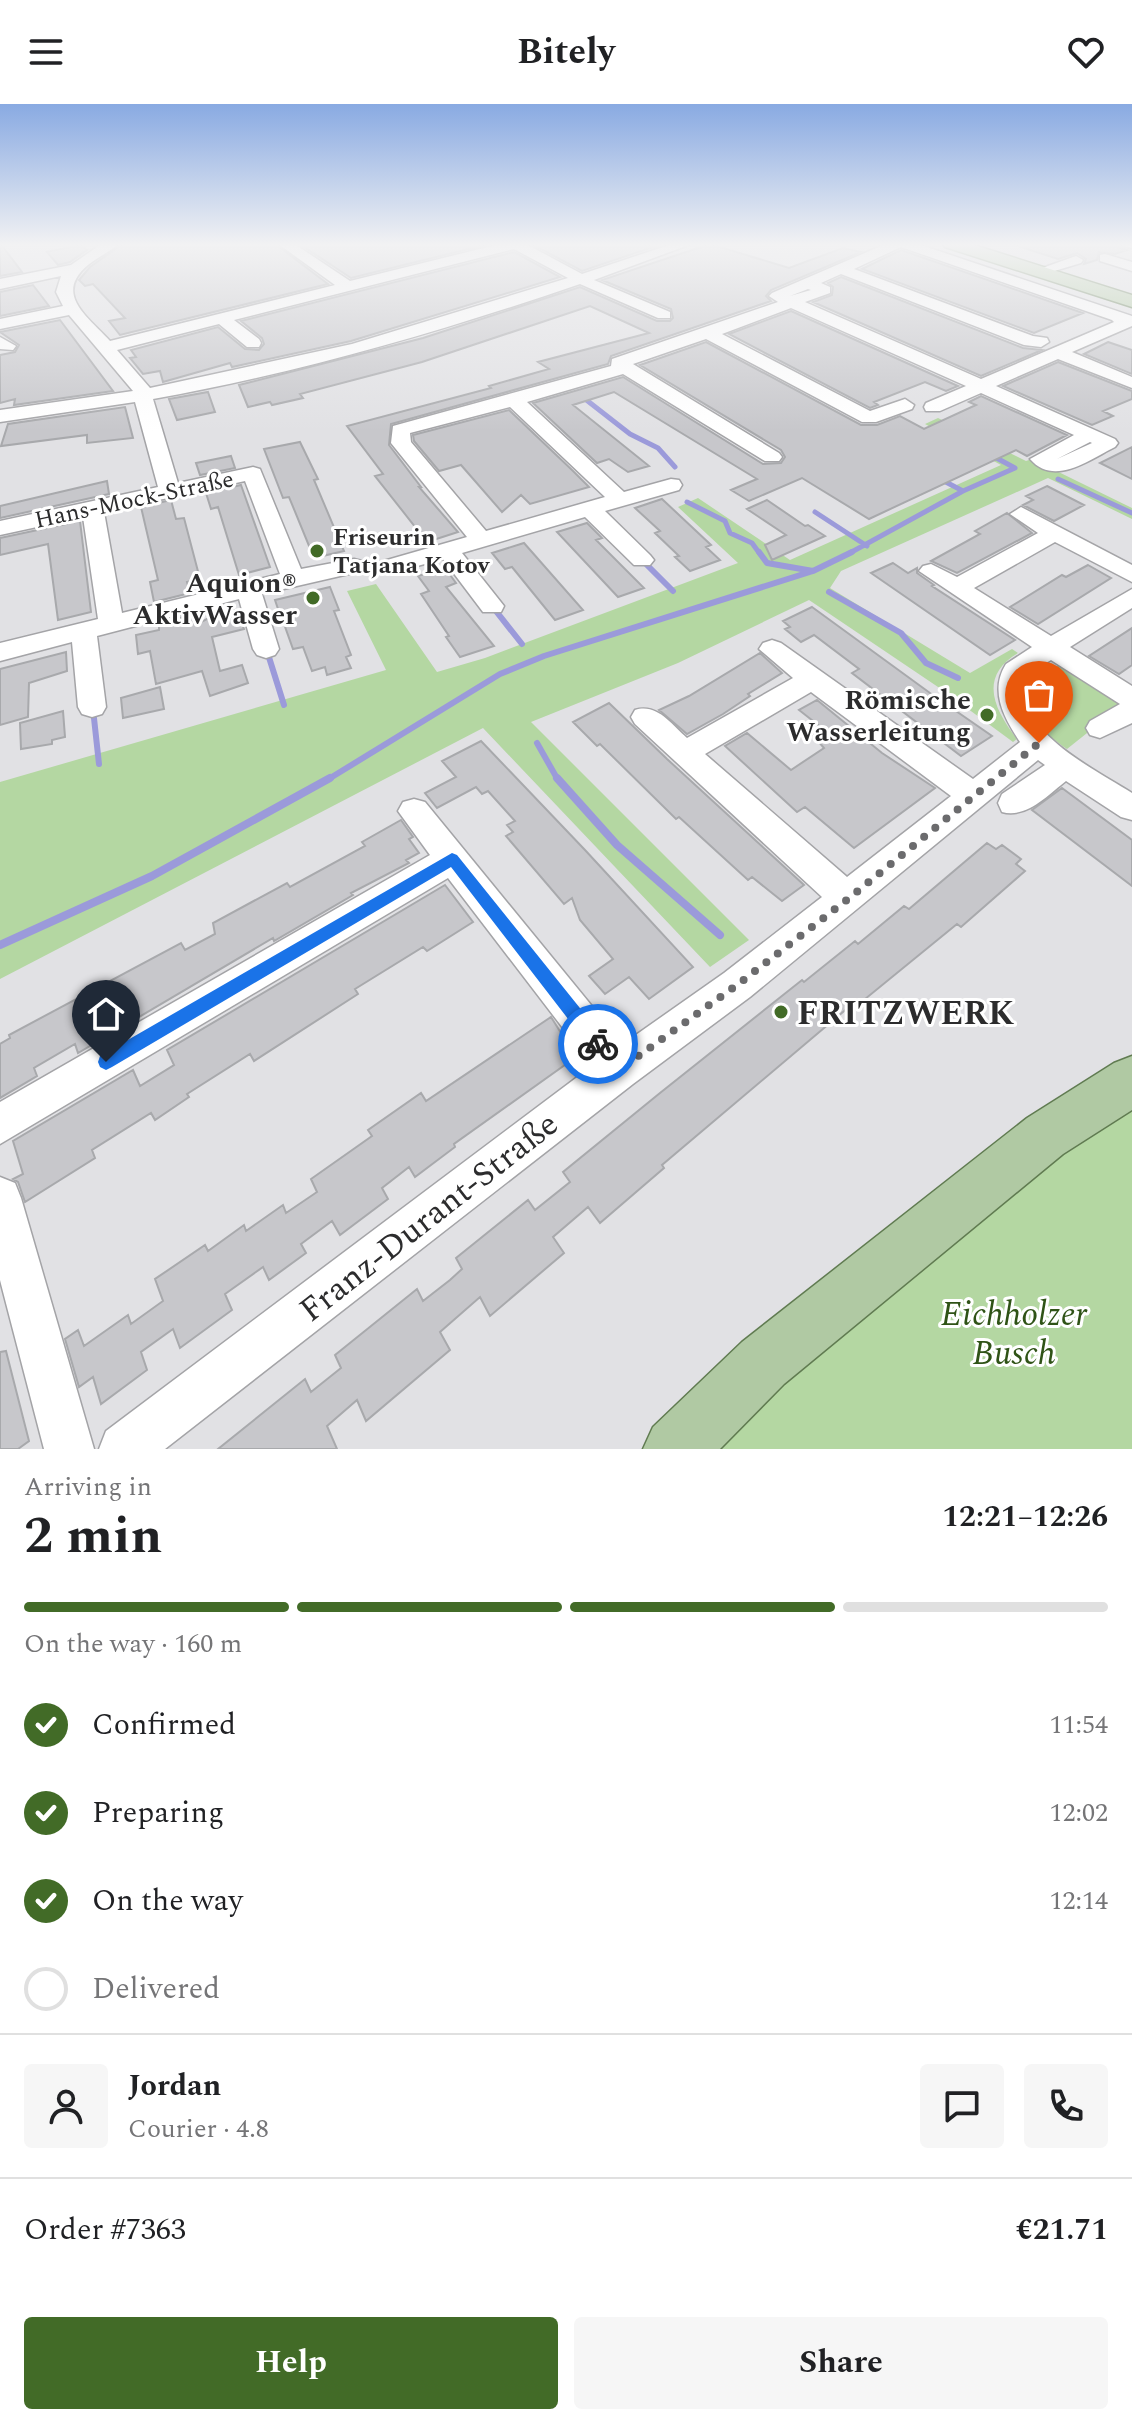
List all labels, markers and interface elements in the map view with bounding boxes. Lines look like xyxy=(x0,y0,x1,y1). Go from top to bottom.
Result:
text: Bitely xyxy=(517,25,615,80)
icon: menu xyxy=(24,30,68,74)
icon: heart xyxy=(1064,30,1108,74)
street label: Hans-Mock-Straße xyxy=(31,461,237,539)
place label: Friseurin Tatjana Kotov xyxy=(333,520,491,584)
marker: Friseurin Tatjana Kotov xyxy=(308,542,326,560)
place label: Aquion® AktivWasser xyxy=(133,562,297,637)
marker: Aquion® AktivWasser xyxy=(304,589,322,607)
pin xyxy=(1005,661,1073,743)
icon: bag xyxy=(1017,673,1061,717)
place label: Römische Wasserleitung xyxy=(786,679,971,754)
marker: Römische Wasserleitung xyxy=(978,706,996,724)
pin xyxy=(72,980,140,1062)
place label: FRITZWERK xyxy=(797,988,1015,1040)
icon: home xyxy=(84,992,128,1036)
marker: FRITZWERK xyxy=(772,1003,790,1021)
courier xyxy=(558,1004,638,1084)
icon: bike xyxy=(576,1022,620,1066)
street label: Franz-Durant-Straße xyxy=(288,1099,570,1336)
park label: Eichholzer Busch xyxy=(941,1289,1087,1380)
text: Arriving in xyxy=(24,1467,152,1507)
text: 12:21–12:26 xyxy=(942,1494,1108,1540)
text: 2 min xyxy=(24,1497,162,1576)
text: On the way · 160 m xyxy=(24,1624,242,1664)
text: Confirmed xyxy=(92,1702,236,1748)
icon: check xyxy=(24,1703,68,1747)
text: 11:54 xyxy=(1049,1705,1108,1745)
text: Preparing xyxy=(92,1790,224,1836)
icon: check xyxy=(24,1791,68,1835)
text: 12:02 xyxy=(1049,1793,1108,1833)
text: On the way xyxy=(92,1878,243,1924)
icon: check xyxy=(24,1879,68,1923)
text: 12:14 xyxy=(1049,1881,1108,1921)
text: Delivered xyxy=(92,1966,220,2012)
text: Jordan xyxy=(128,2063,221,2109)
button: person xyxy=(24,2064,108,2148)
button: chat xyxy=(920,2064,1004,2148)
button: phone xyxy=(1024,2064,1108,2148)
text: Courier · 4.8 xyxy=(128,2109,269,2149)
text: Order #7363 xyxy=(24,2207,186,2253)
text: €21.71 xyxy=(1016,2207,1108,2253)
button: Help xyxy=(24,2317,558,2409)
button: Share xyxy=(574,2317,1108,2409)

